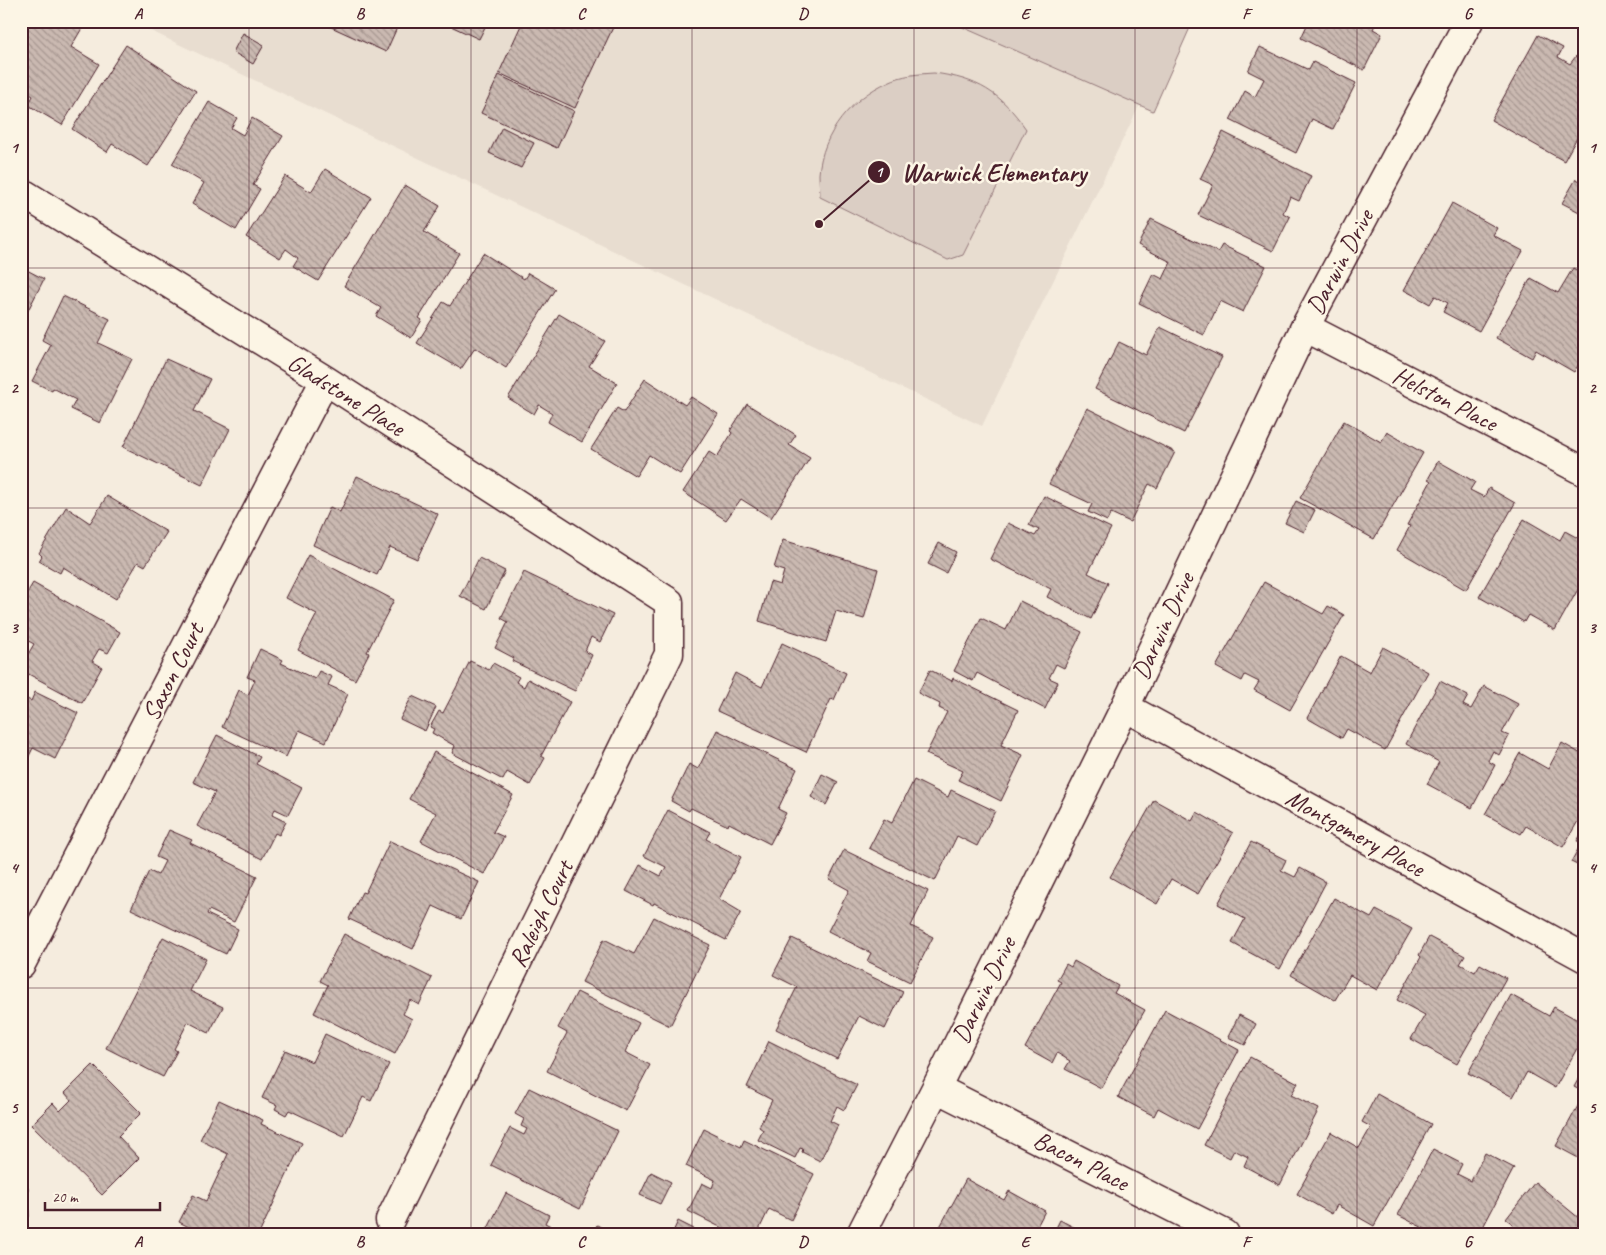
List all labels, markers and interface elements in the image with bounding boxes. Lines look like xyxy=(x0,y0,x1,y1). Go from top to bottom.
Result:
text: A xyxy=(134,4,144,24)
text: B xyxy=(356,4,366,24)
text: C xyxy=(577,4,587,24)
text: D xyxy=(798,4,809,24)
text: E xyxy=(1021,4,1032,24)
text: F xyxy=(1242,4,1253,24)
text: G xyxy=(1464,4,1474,24)
text: 1 xyxy=(10,138,19,158)
text: 1 xyxy=(1588,138,1597,158)
callout: Warwick Elementary xyxy=(867,151,1097,192)
text: Warwick Elementary xyxy=(902,156,1089,189)
text: 1 xyxy=(876,163,885,182)
street label: Darwin Drive xyxy=(1299,202,1382,320)
street label: Gladstone Place xyxy=(281,346,412,445)
street label: Helston Place xyxy=(1387,359,1504,440)
text: 2 xyxy=(10,378,19,398)
text: 2 xyxy=(1588,378,1597,398)
street label: Darwin Drive xyxy=(1124,566,1202,684)
street label: Saxon Court xyxy=(135,616,212,726)
text: 3 xyxy=(10,618,19,638)
text: 3 xyxy=(1588,618,1597,638)
street label: Montgomery Place xyxy=(1280,782,1432,885)
street label: Raleigh Court xyxy=(502,853,582,972)
text: 4 xyxy=(10,858,19,878)
text: 4 xyxy=(1588,858,1597,878)
street label: Darwin Drive xyxy=(945,930,1024,1048)
text: 5 xyxy=(11,1098,20,1118)
text: 5 xyxy=(1589,1098,1598,1118)
street label: Bacon Place xyxy=(1028,1124,1135,1199)
scale bar xyxy=(45,1180,160,1212)
text: 20 m xyxy=(52,1188,79,1207)
text: A xyxy=(134,1232,144,1252)
text: B xyxy=(356,1232,366,1252)
text: C xyxy=(577,1232,587,1252)
text: D xyxy=(798,1232,809,1252)
text: E xyxy=(1021,1232,1032,1252)
text: F xyxy=(1242,1232,1253,1252)
text: G xyxy=(1464,1232,1474,1252)

